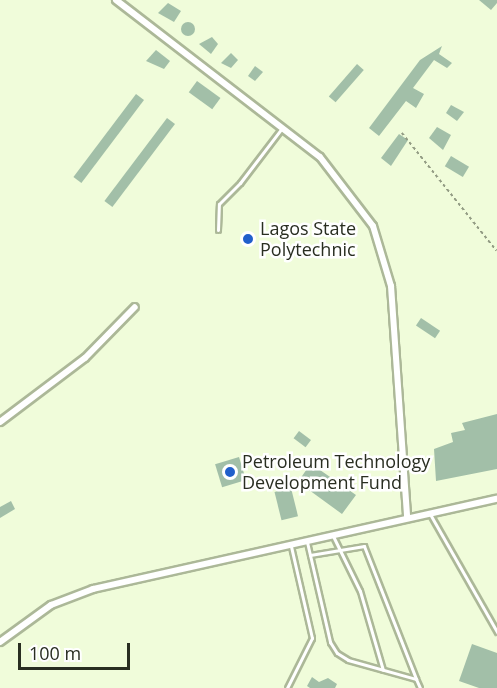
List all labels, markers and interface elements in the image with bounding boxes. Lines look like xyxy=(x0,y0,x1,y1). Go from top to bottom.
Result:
place label: Lagos State Polytechnic xyxy=(260,218,356,260)
marker: Lagos State Polytechnic xyxy=(241,232,255,246)
place label: Petroleum Technology Development Fund xyxy=(242,451,430,494)
marker: Petroleum Technology Development Fund xyxy=(223,465,237,479)
scale bar xyxy=(21,631,134,669)
text: 100 m xyxy=(29,641,81,665)

